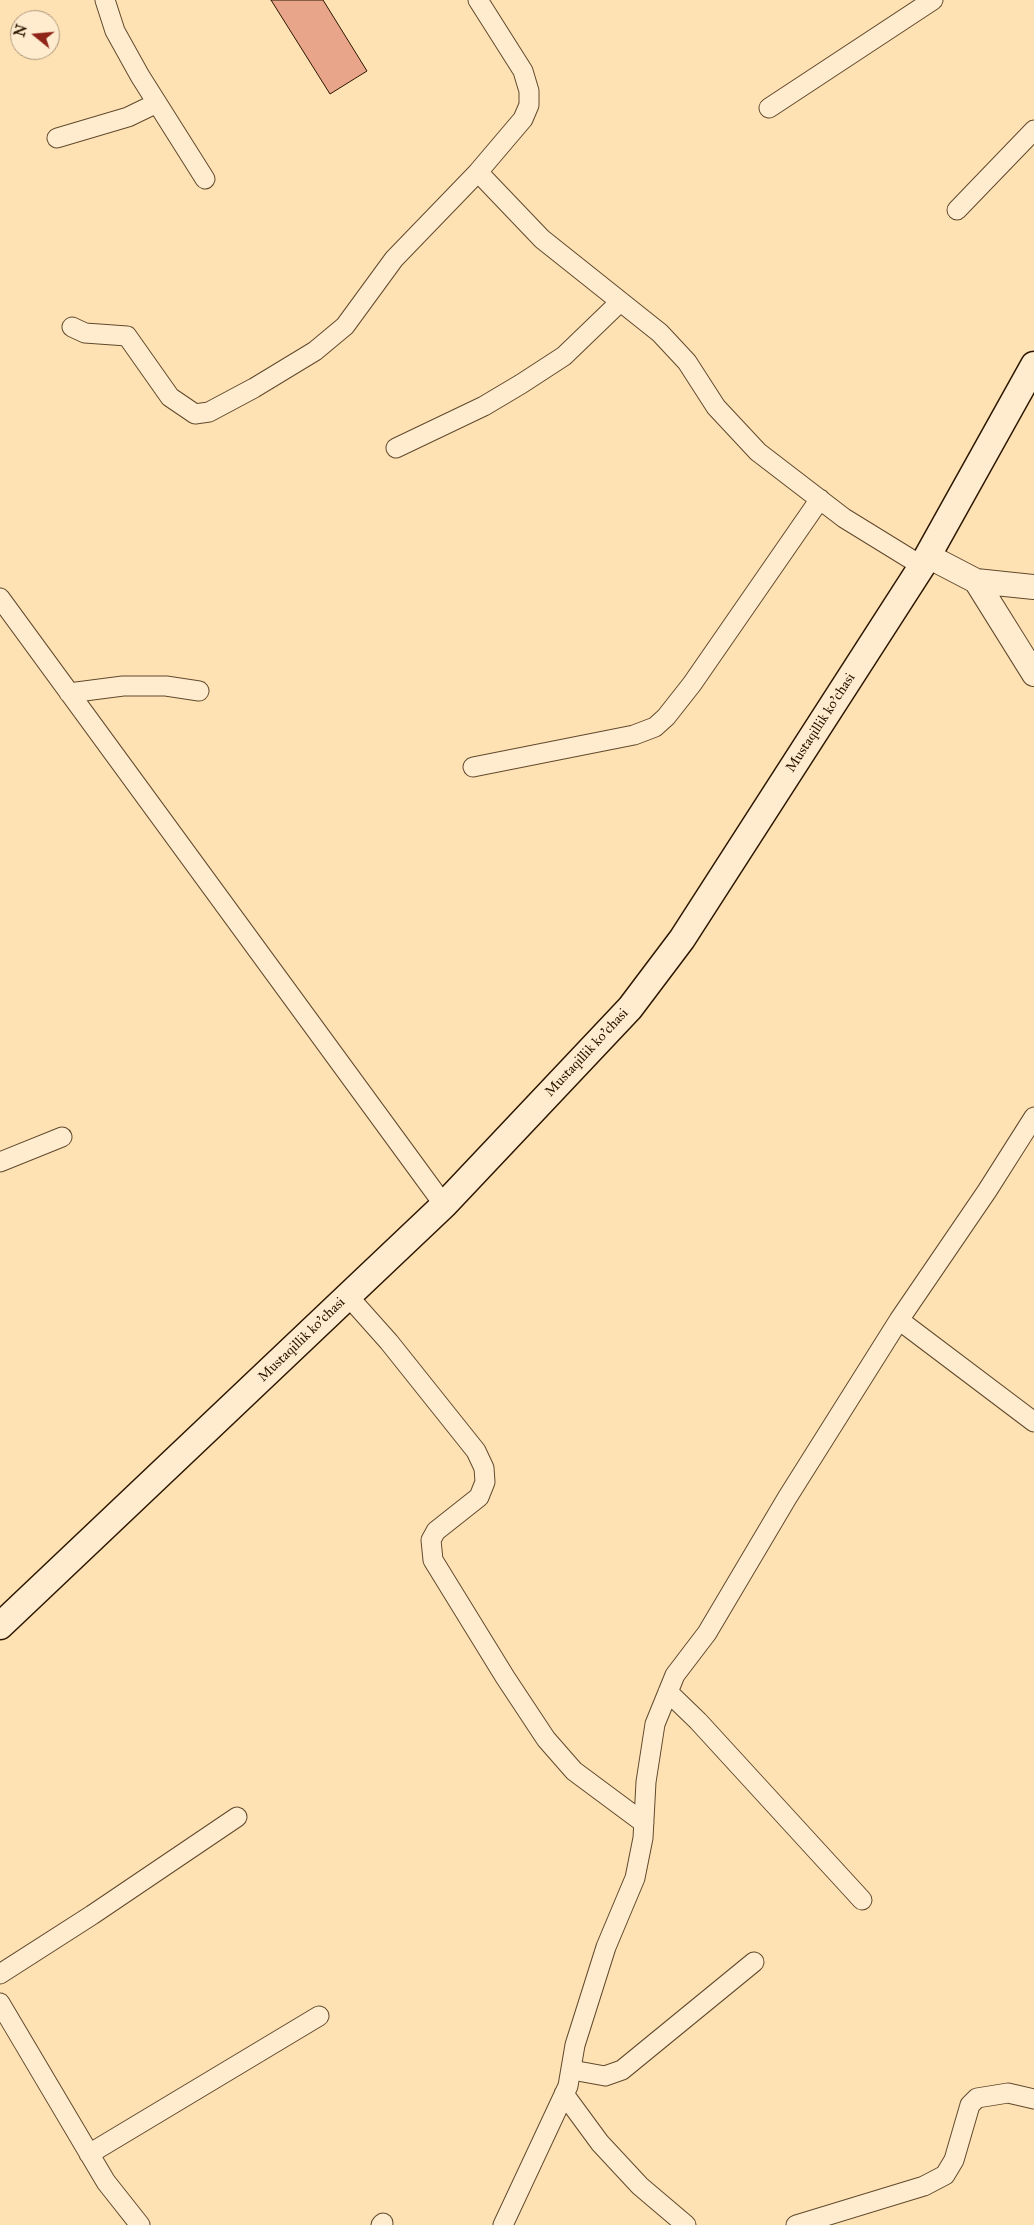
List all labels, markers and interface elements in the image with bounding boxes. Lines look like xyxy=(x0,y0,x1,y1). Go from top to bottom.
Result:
north arrow xyxy=(10,10,60,60)
text: N xyxy=(11,23,31,39)
street label: Mustaqillik ko’chasi xyxy=(783,670,859,776)
street label: Mustaqillik ko’chasi xyxy=(542,1005,632,1101)
street label: Mustaqillik ko’chasi xyxy=(255,1294,349,1386)

